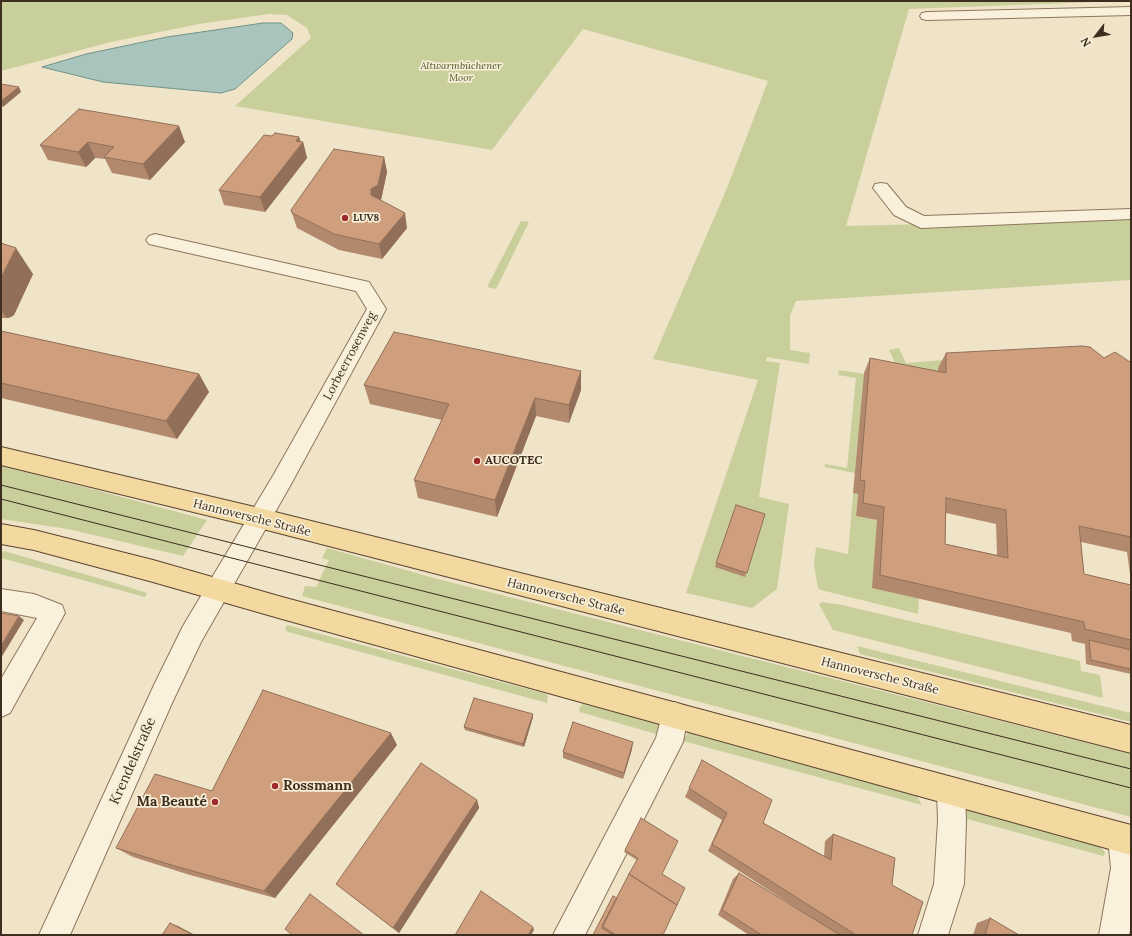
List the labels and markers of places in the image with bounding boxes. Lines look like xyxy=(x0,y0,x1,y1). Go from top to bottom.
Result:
place label: LUV8 xyxy=(353,212,379,224)
marker: LUV8 xyxy=(340,213,350,223)
place label: AUCOTEC xyxy=(485,454,543,468)
marker: AUCOTEC xyxy=(472,456,482,466)
place label: Rossmann xyxy=(283,778,352,794)
marker: Rossmann xyxy=(270,781,280,791)
place label: Ma Beauté xyxy=(136,794,207,810)
marker: Ma Beauté xyxy=(210,797,220,807)

